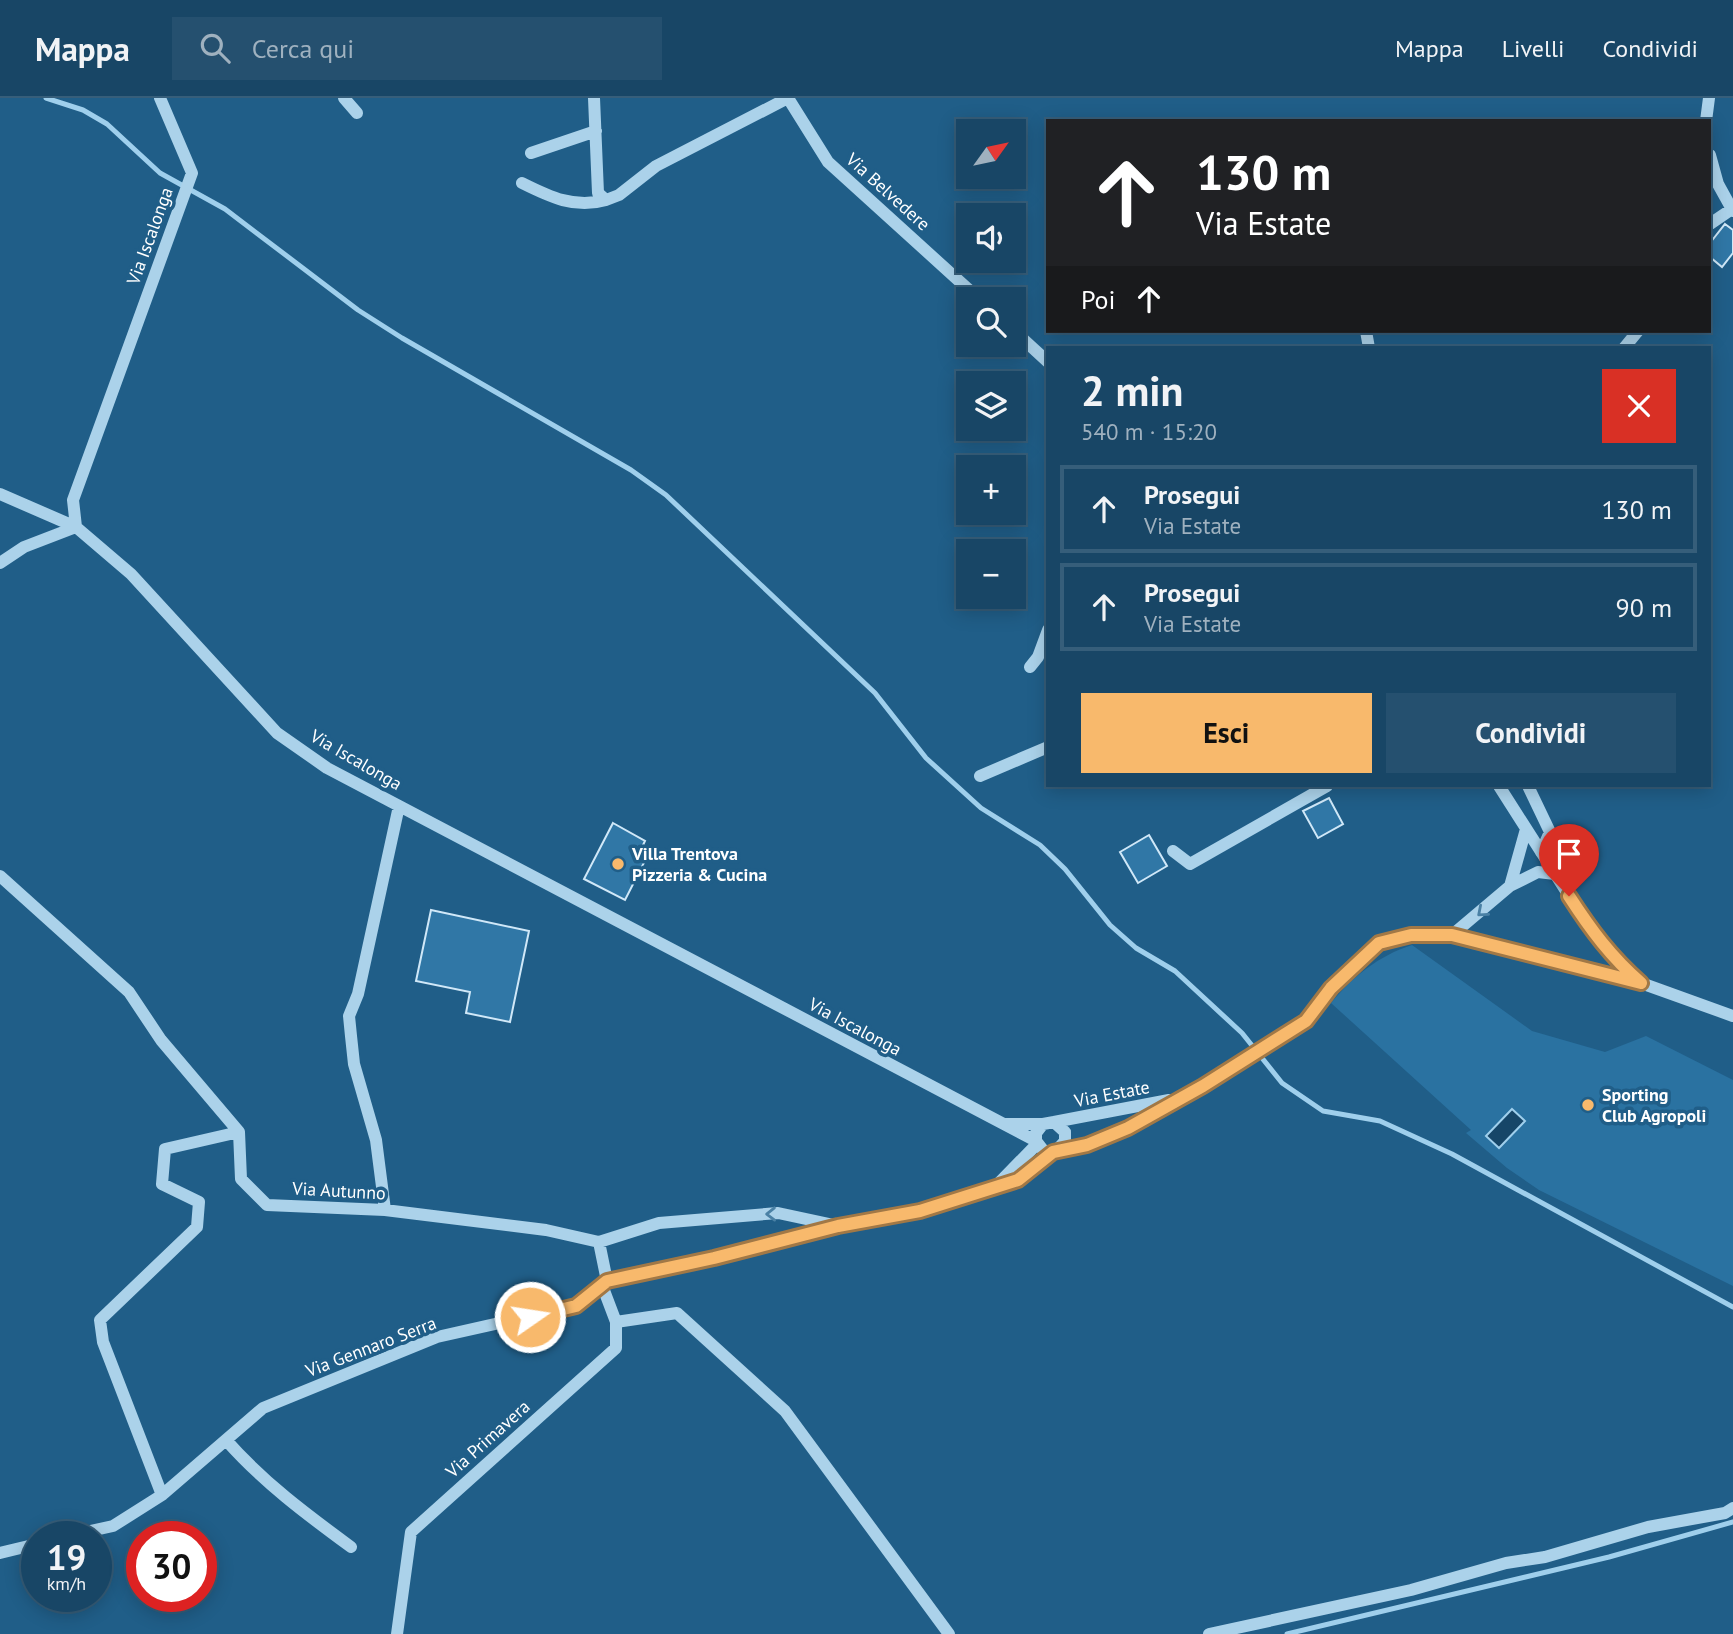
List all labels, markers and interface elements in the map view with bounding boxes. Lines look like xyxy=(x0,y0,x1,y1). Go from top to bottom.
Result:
search box xyxy=(172,17,662,80)
text: Mappa xyxy=(35,27,130,70)
icon: search xyxy=(196,29,234,67)
text: Cerca qui xyxy=(252,32,354,65)
text: Mappa xyxy=(1395,33,1464,64)
text: Livelli xyxy=(1502,33,1564,64)
text: Condividi xyxy=(1602,33,1698,64)
north arrow xyxy=(956,119,1026,189)
map controls xyxy=(956,119,1026,609)
text: 130 m xyxy=(1196,140,1331,204)
street label: Via Belvedere xyxy=(841,147,935,235)
icon: ahead xyxy=(1081,147,1172,238)
street label: Via Iscalonga xyxy=(121,184,178,289)
text: Via Estate xyxy=(1196,202,1331,244)
button: sound xyxy=(956,203,1026,273)
icon: ahead xyxy=(1130,280,1168,318)
text: Poi xyxy=(1081,283,1116,316)
button: search xyxy=(956,287,1026,357)
text: 2 min xyxy=(1081,363,1183,418)
button: close xyxy=(1602,369,1676,443)
button: layers xyxy=(956,371,1026,441)
text: 540 m · 15:20 xyxy=(1081,417,1217,446)
button: + xyxy=(956,455,1026,525)
text: Prosegui xyxy=(1144,478,1240,511)
icon: ahead xyxy=(1085,490,1123,528)
text: 130 m xyxy=(1601,493,1672,526)
text: Via Estate xyxy=(1144,511,1241,540)
button: − xyxy=(956,539,1026,609)
text: Prosegui xyxy=(1144,576,1240,609)
icon: ahead xyxy=(1085,588,1123,626)
text: 90 m xyxy=(1616,591,1672,624)
text: Via Estate xyxy=(1144,609,1241,638)
button: Esci xyxy=(1081,693,1372,773)
button: Condividi xyxy=(1386,693,1676,773)
street label: Via Iscalonga xyxy=(305,724,406,795)
pin xyxy=(1539,824,1599,896)
icon: arrive xyxy=(1550,835,1588,873)
place label: Villa Trentova Pizzeria & Cucina xyxy=(631,842,767,886)
marker: Villa Trentova Pizzeria & Cucina xyxy=(610,856,626,872)
one-way arrow xyxy=(1477,904,1490,916)
street label: Via Iscalonga xyxy=(804,992,906,1061)
street label: Via Estate xyxy=(1071,1075,1151,1112)
place label: Sporting Club Agropoli xyxy=(1602,1083,1706,1127)
marker: Sporting Club Agropoli xyxy=(1580,1097,1596,1113)
street label: Via Autunno xyxy=(291,1177,386,1204)
one-way arrow xyxy=(766,1206,776,1222)
position arrow xyxy=(493,1280,567,1354)
street label: Via Gennaro Serra xyxy=(301,1311,439,1382)
street label: Via Primavera xyxy=(440,1395,535,1483)
speed limit sign: 30 xyxy=(126,1521,217,1612)
text: 19 xyxy=(47,1534,86,1580)
text: km/h xyxy=(47,1572,86,1595)

